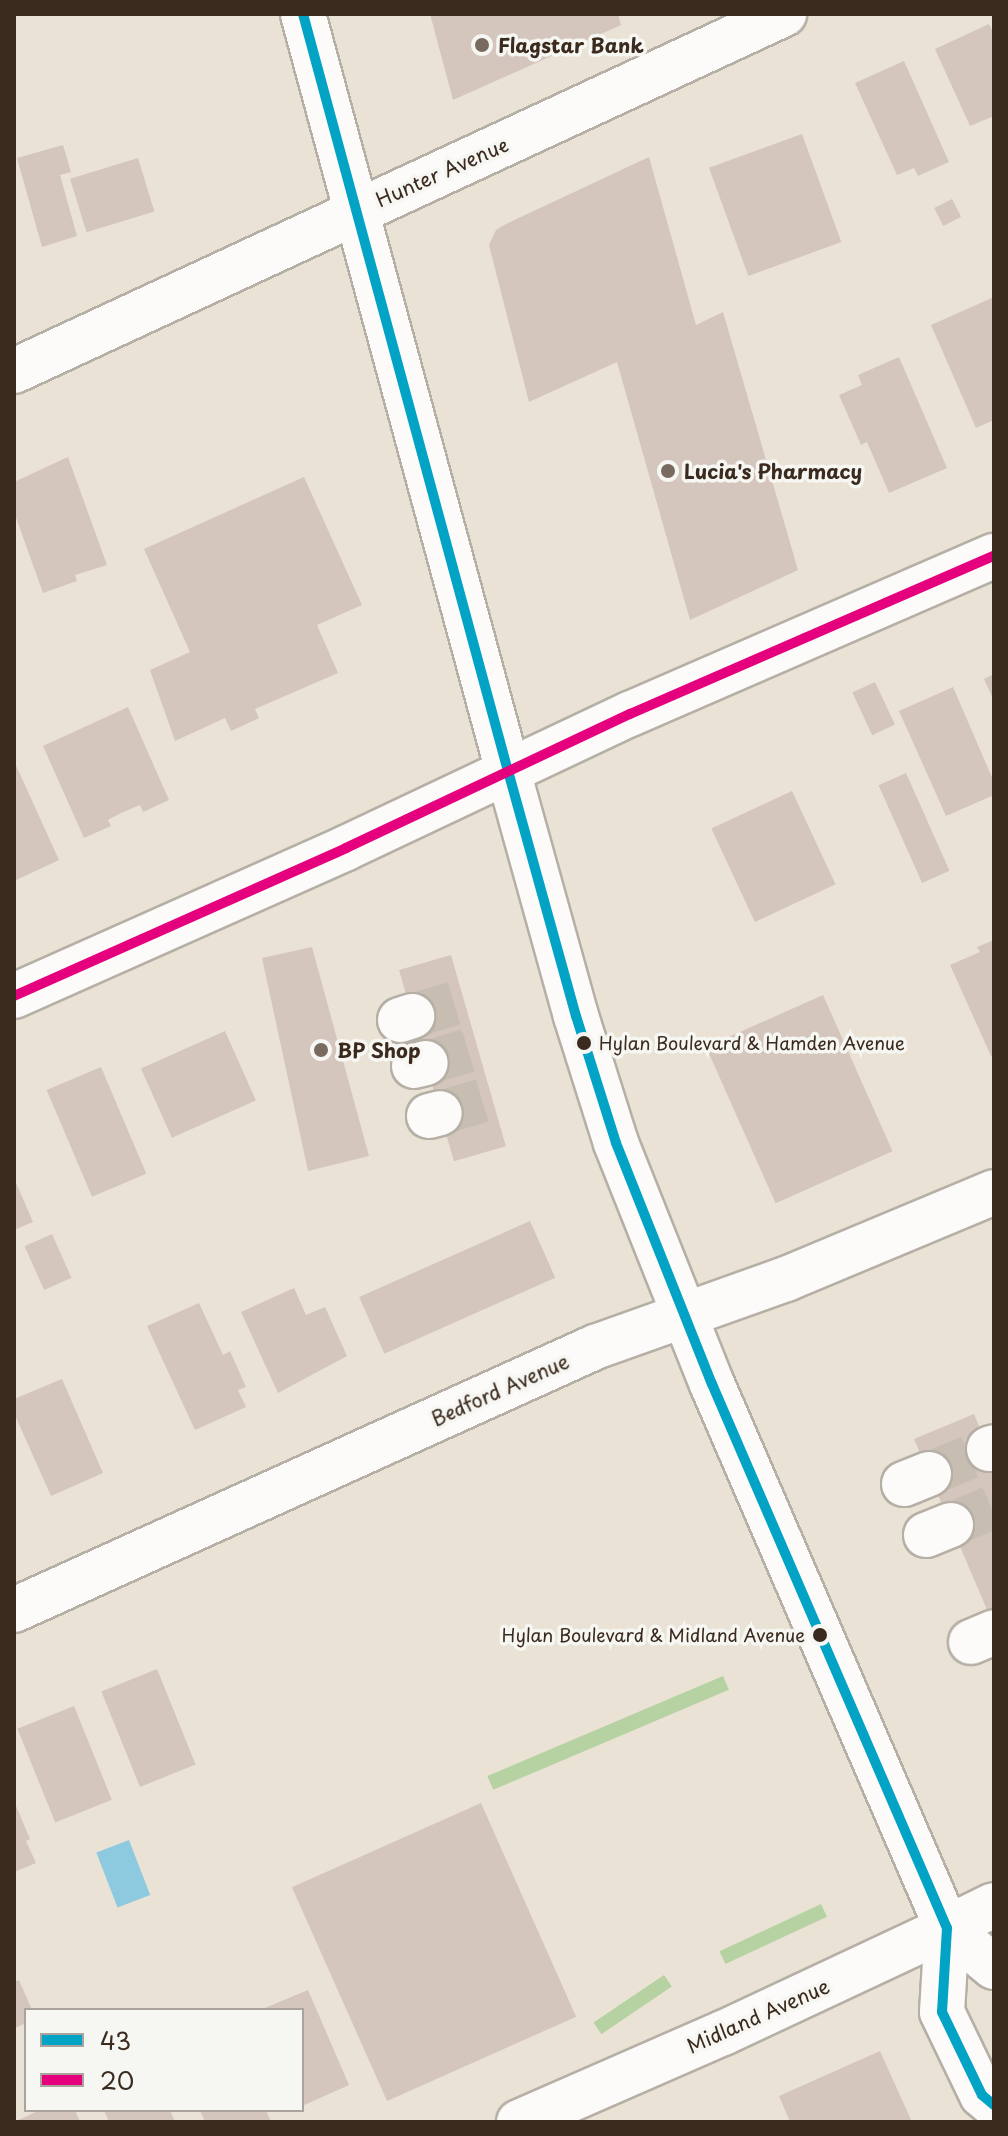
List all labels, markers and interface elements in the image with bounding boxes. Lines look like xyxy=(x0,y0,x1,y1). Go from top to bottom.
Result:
place label: Flagstar Bank xyxy=(498,33,644,57)
marker: Flagstar Bank xyxy=(473,36,491,54)
street label: Hunter Avenue xyxy=(372,132,512,212)
place label: Lucia's Pharmacy xyxy=(684,459,862,483)
marker: Lucia's Pharmacy xyxy=(659,462,677,480)
place label: Hylan Boulevard & Hamden Avenue xyxy=(599,1032,907,1054)
marker: Hylan Boulevard & Hamden Avenue xyxy=(576,1035,592,1051)
place label: BP Shop xyxy=(337,1038,420,1062)
marker: BP Shop xyxy=(312,1041,330,1059)
street label: Bedford Avenue xyxy=(427,1349,573,1431)
place label: Hylan Boulevard & Midland Avenue xyxy=(499,1624,805,1646)
marker: Hylan Boulevard & Midland Avenue xyxy=(812,1627,828,1643)
street label: Midland Avenue xyxy=(683,1974,833,2058)
legend xyxy=(24,2008,304,2112)
text: 43 xyxy=(100,2022,131,2058)
text: 20 xyxy=(100,2062,134,2098)

